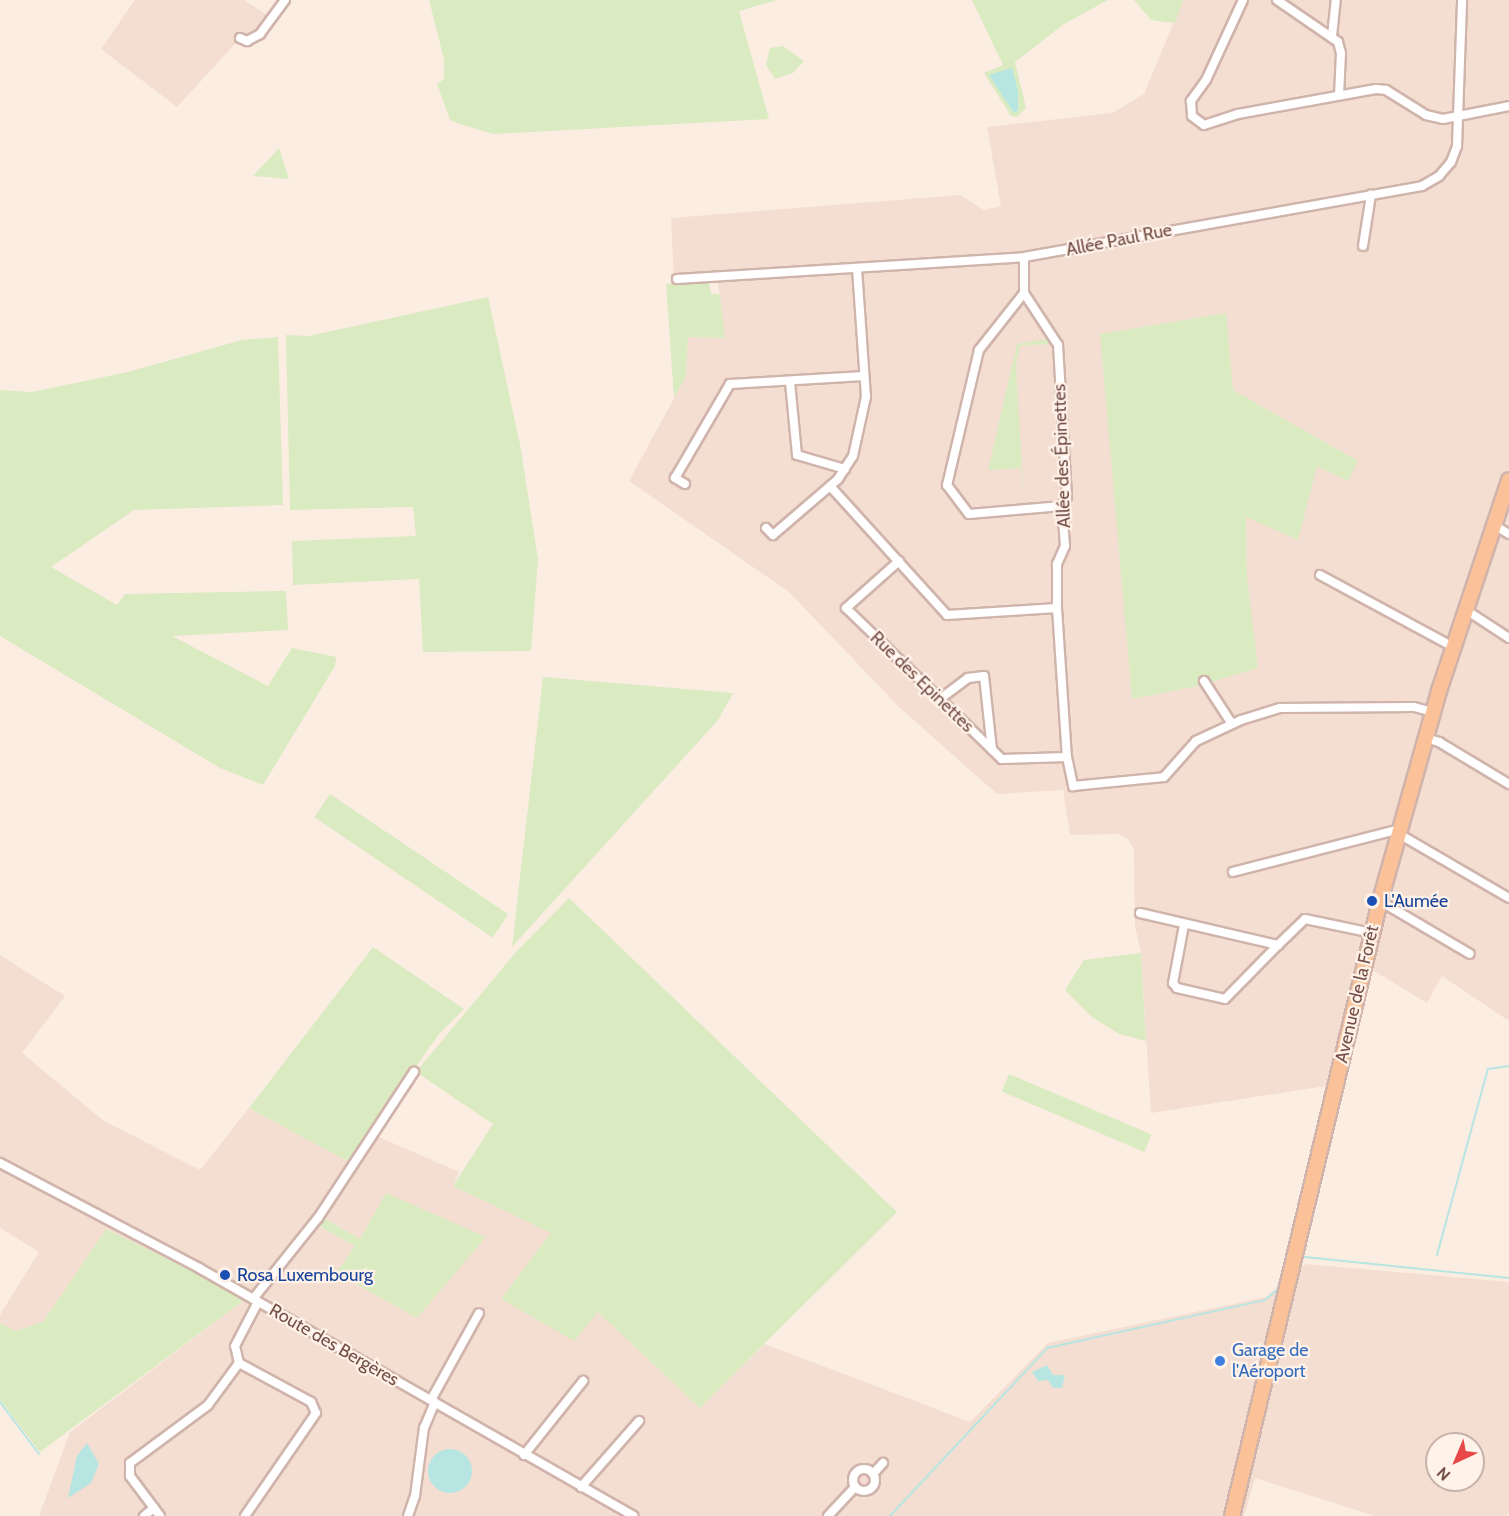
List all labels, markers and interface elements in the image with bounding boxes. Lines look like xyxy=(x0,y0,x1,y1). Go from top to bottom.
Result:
street label: Allée Paul Rue xyxy=(1064,219,1174,261)
street label: Allée des Épinettes xyxy=(1049,384,1075,528)
street label: Rue des Epinettes xyxy=(866,627,978,737)
place label: L'Aumée xyxy=(1384,890,1448,912)
marker: L'Aumée xyxy=(1365,894,1379,908)
street label: Avenue de la Forêt xyxy=(1331,923,1383,1065)
place label: Rosa Luxembourg xyxy=(237,1264,373,1286)
marker: Rosa Luxembourg xyxy=(218,1268,232,1282)
street label: Route des Bergères xyxy=(266,1299,402,1391)
place label: Garage de l'Aéroport xyxy=(1232,1340,1308,1382)
marker: Garage de l'Aéroport xyxy=(1213,1354,1227,1368)
north arrow xyxy=(1425,1432,1485,1492)
text: N xyxy=(1433,1463,1454,1485)

